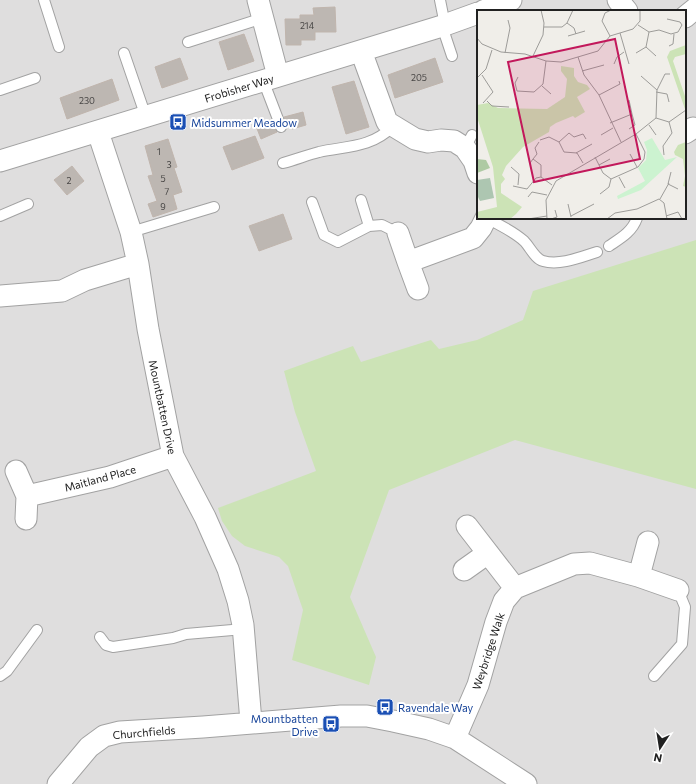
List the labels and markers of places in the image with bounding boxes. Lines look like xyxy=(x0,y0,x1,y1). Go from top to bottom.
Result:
bus stop icon: Midsummer Meadow xyxy=(168,112,188,132)
place label: Midsummer Meadow xyxy=(191,116,297,129)
bus stop icon: Ravendale Way xyxy=(375,697,395,717)
place label: Ravendale Way xyxy=(398,701,474,714)
place label: Mountbatten Drive xyxy=(251,712,318,738)
bus stop icon: Mountbatten Drive xyxy=(321,714,341,734)

